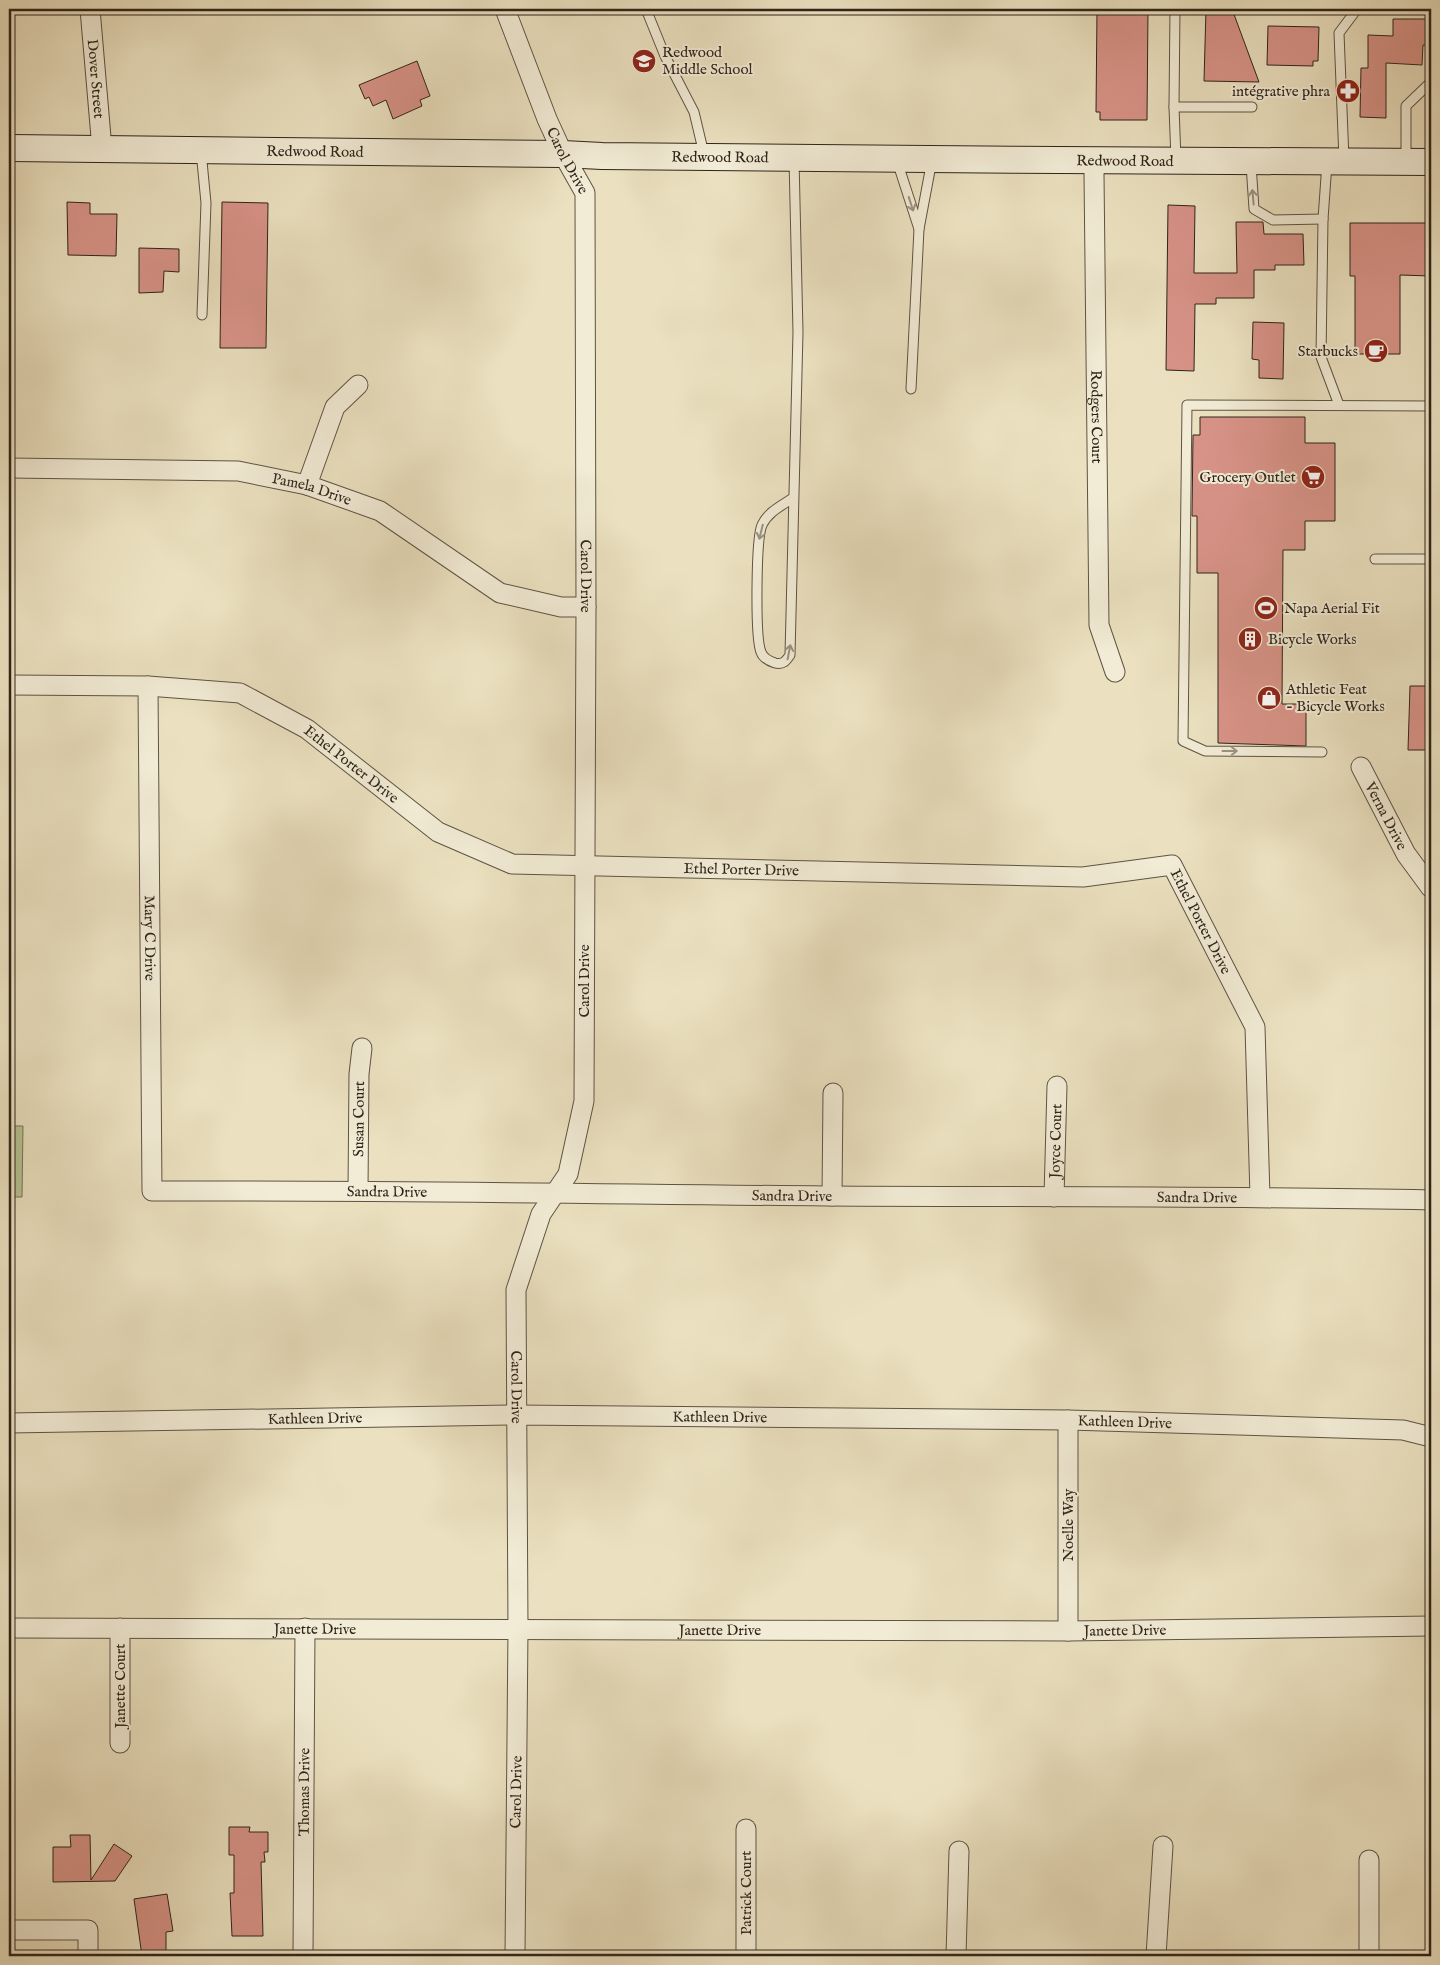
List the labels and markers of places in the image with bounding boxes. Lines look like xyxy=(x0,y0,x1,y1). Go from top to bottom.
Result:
place label: Redwood Middle School xyxy=(662,43,753,79)
school or university icon: Redwood Middle School xyxy=(631,48,657,74)
pharmacy icon: intégrative phra xyxy=(1335,78,1361,104)
place label: intégrative phra xyxy=(1232,82,1331,101)
cafe icon: Starbucks xyxy=(1363,338,1389,364)
place label: Starbucks xyxy=(1298,342,1358,361)
supermarket icon: Grocery Outlet xyxy=(1300,464,1326,490)
place label: Grocery Outlet xyxy=(1200,468,1296,487)
sports icon: Napa Aerial Fit xyxy=(1253,595,1279,621)
place label: Napa Aerial Fit xyxy=(1284,599,1380,618)
building icon: Bicycle Works xyxy=(1237,626,1263,652)
place label: Bicycle Works xyxy=(1268,630,1356,649)
place label: Athletic Feat - Bicycle Works xyxy=(1285,680,1385,716)
shop icon: Athletic Feat - Bicycle Works xyxy=(1256,685,1282,711)

